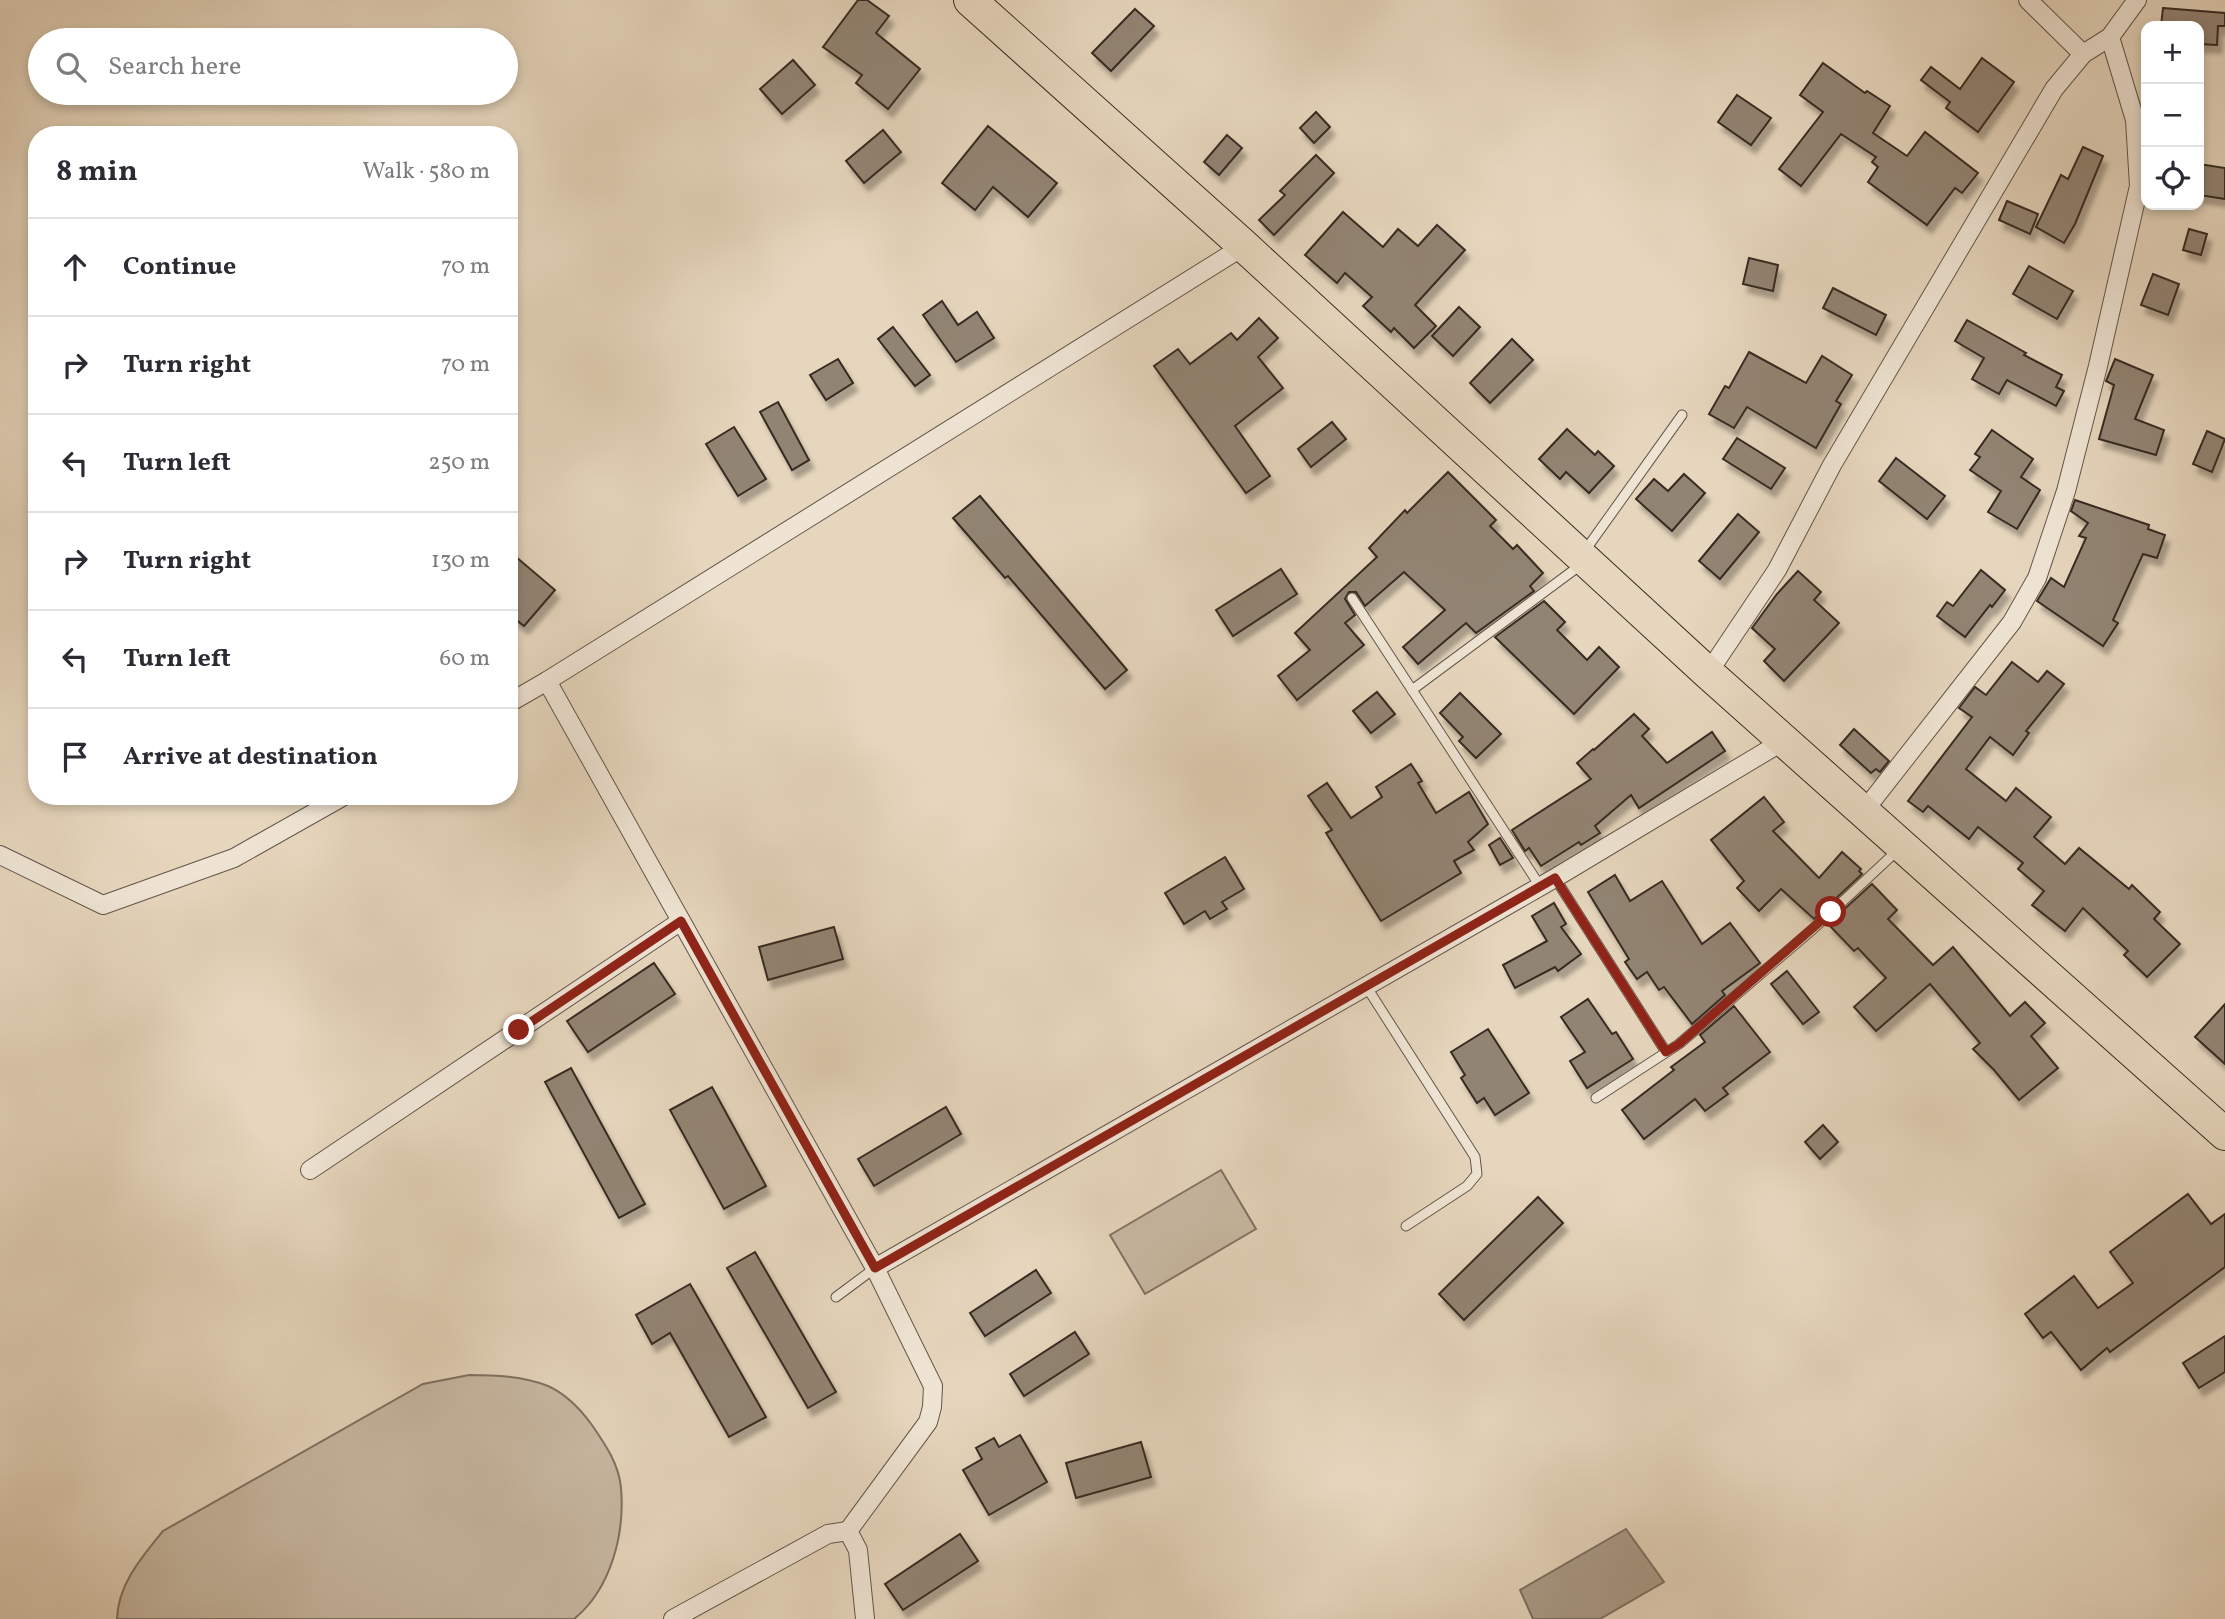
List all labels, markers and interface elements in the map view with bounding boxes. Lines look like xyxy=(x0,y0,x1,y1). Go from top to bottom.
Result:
map controls xyxy=(2141,21,2204,210)
button: + xyxy=(2141,21,2204,84)
search box xyxy=(28,28,518,105)
icon: search xyxy=(52,48,90,86)
text: Search here xyxy=(108,49,241,85)
button: − xyxy=(2141,84,2204,147)
button: locate xyxy=(2141,147,2204,210)
text: 8 min xyxy=(56,151,138,193)
text: Walk · 580 m xyxy=(362,156,490,188)
icon: ahead xyxy=(56,248,94,286)
text: Continue xyxy=(123,249,236,285)
text: 70 m xyxy=(441,251,490,283)
icon: right xyxy=(56,346,94,384)
text: Turn right xyxy=(123,347,251,383)
text: 70 m xyxy=(441,349,490,381)
icon: left xyxy=(56,444,94,482)
text: Turn left xyxy=(123,445,231,481)
text: 250 m xyxy=(428,447,490,479)
icon: right xyxy=(56,542,94,580)
text: Turn right xyxy=(123,543,251,579)
text: 130 m xyxy=(431,545,490,577)
icon: left xyxy=(56,640,94,678)
text: Turn left xyxy=(123,641,231,677)
text: 60 m xyxy=(440,643,490,675)
icon: arrive xyxy=(56,738,94,776)
text: Arrive at destination xyxy=(123,739,378,775)
route start xyxy=(1815,896,1846,927)
route end xyxy=(503,1014,534,1045)

